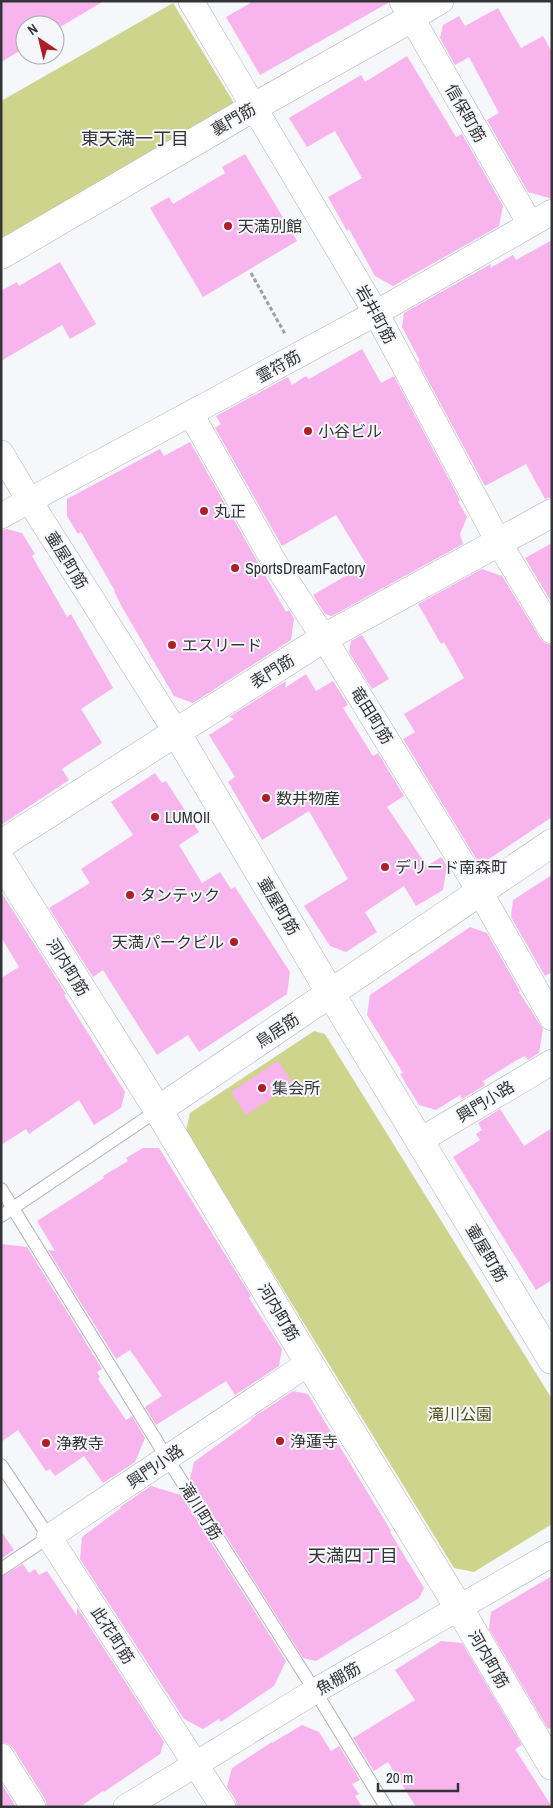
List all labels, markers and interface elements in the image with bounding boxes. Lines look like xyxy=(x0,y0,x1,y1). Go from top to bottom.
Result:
north arrow xyxy=(15,15,65,65)
text: N xyxy=(24,20,41,39)
street label: 信保町筋 xyxy=(440,80,492,146)
street label: 裏門筋 xyxy=(207,97,259,141)
district label: 東天満一丁目 xyxy=(81,126,189,151)
place label: 天満別館 xyxy=(238,215,302,237)
marker: 天満別館 xyxy=(222,220,234,232)
street label: 岩井町筋 xyxy=(351,281,401,347)
street label: 霊符筋 xyxy=(252,345,304,387)
place label: 小谷ビル xyxy=(318,420,382,442)
marker: 小谷ビル xyxy=(302,425,314,437)
place label: 丸正 xyxy=(214,500,246,522)
marker: 丸正 xyxy=(198,505,210,517)
street label: 壷屋町筋 xyxy=(41,527,93,593)
place label: SportsDreamFactory xyxy=(245,557,366,579)
marker: SportsDreamFactory xyxy=(229,562,241,574)
place label: エスリード xyxy=(182,634,262,656)
marker: エスリード xyxy=(166,639,178,651)
street label: 表門筋 xyxy=(246,649,298,693)
street label: 竜田町筋 xyxy=(346,682,398,748)
place label: 数井物産 xyxy=(276,787,340,809)
marker: 数井物産 xyxy=(260,792,272,804)
place label: LUMOII xyxy=(165,806,210,828)
marker: LUMOII xyxy=(149,811,161,823)
place label: デリード南森町 xyxy=(395,856,507,878)
marker: デリード南森町 xyxy=(379,861,391,873)
street label: 壷屋町筋 xyxy=(253,873,305,939)
place label: タンテック xyxy=(140,884,220,906)
marker: タンテック xyxy=(124,889,136,901)
place label: 天満パークビル xyxy=(112,931,224,953)
street label: 河内町筋 xyxy=(42,934,94,1000)
marker: 天満パークビル xyxy=(228,936,240,948)
street label: 鳥居筋 xyxy=(251,1007,303,1053)
street label: 興門小路 xyxy=(452,1075,518,1127)
place label: 集会所 xyxy=(272,1077,320,1099)
marker: 集会所 xyxy=(256,1082,268,1094)
street label: 壷屋町筋 xyxy=(461,1220,513,1286)
street label: 河内町筋 xyxy=(253,1279,305,1345)
park label: 滝川公園 xyxy=(428,1403,492,1425)
place label: 浄蓮寺 xyxy=(290,1430,338,1452)
place label: 浄教寺 xyxy=(56,1432,104,1454)
marker: 浄蓮寺 xyxy=(274,1435,286,1447)
marker: 浄教寺 xyxy=(40,1437,52,1449)
street label: 興門小路 xyxy=(122,1439,188,1493)
street label: 滝川町筋 xyxy=(175,1478,227,1544)
district label: 天満四丁目 xyxy=(308,1543,398,1568)
street label: 此花町筋 xyxy=(86,1602,140,1668)
street label: 河内町筋 xyxy=(463,1626,515,1692)
street label: 魚棚筋 xyxy=(312,1656,364,1700)
scale bar xyxy=(378,1760,458,1792)
text: 20 m xyxy=(386,1767,413,1788)

